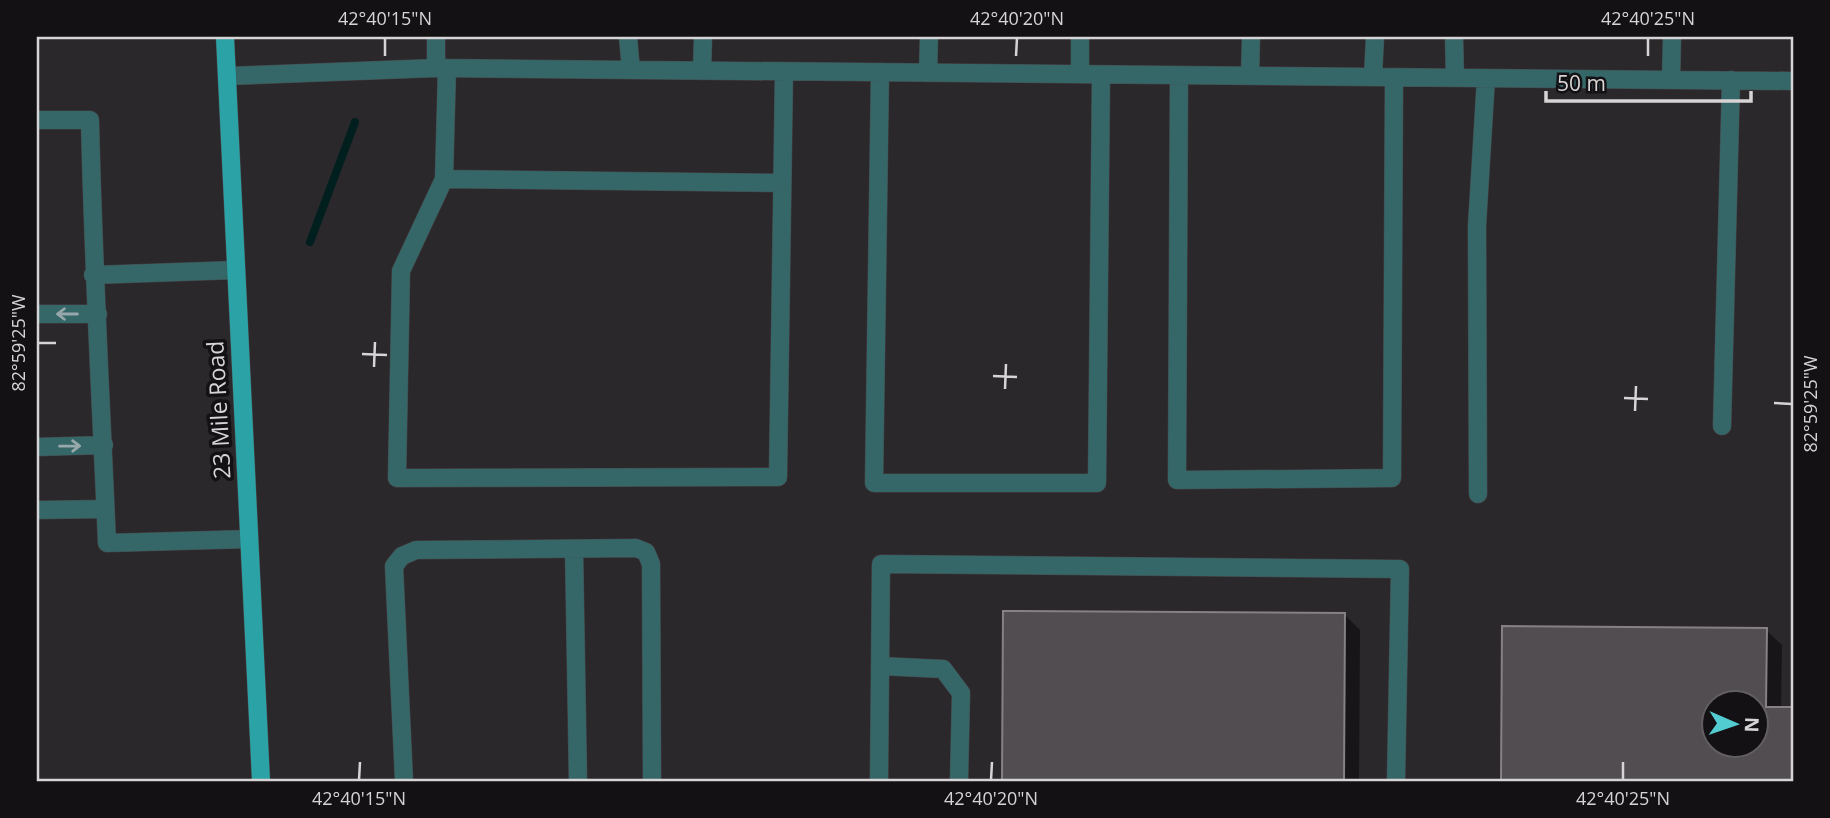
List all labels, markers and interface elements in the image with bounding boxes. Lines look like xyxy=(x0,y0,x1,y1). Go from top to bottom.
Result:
text: 42°40'15"N xyxy=(338,6,432,30)
text: 42°40'20"N xyxy=(970,6,1064,30)
text: 42°40'25"N xyxy=(1601,6,1695,30)
scale bar xyxy=(1546,60,1751,104)
text: 50 m xyxy=(1557,69,1606,97)
text: 82°59'25"W xyxy=(6,294,30,392)
one-way arrow xyxy=(56,307,79,321)
street label: 23 Mile Road xyxy=(198,340,238,480)
text: 82°59'25"W xyxy=(1798,355,1822,453)
one-way arrow xyxy=(59,439,82,453)
north arrow xyxy=(1700,688,1770,758)
text: N xyxy=(1739,716,1765,733)
text: 42°40'15"N xyxy=(312,786,406,810)
text: 42°40'20"N xyxy=(944,786,1038,810)
text: 42°40'25"N xyxy=(1576,786,1670,810)

